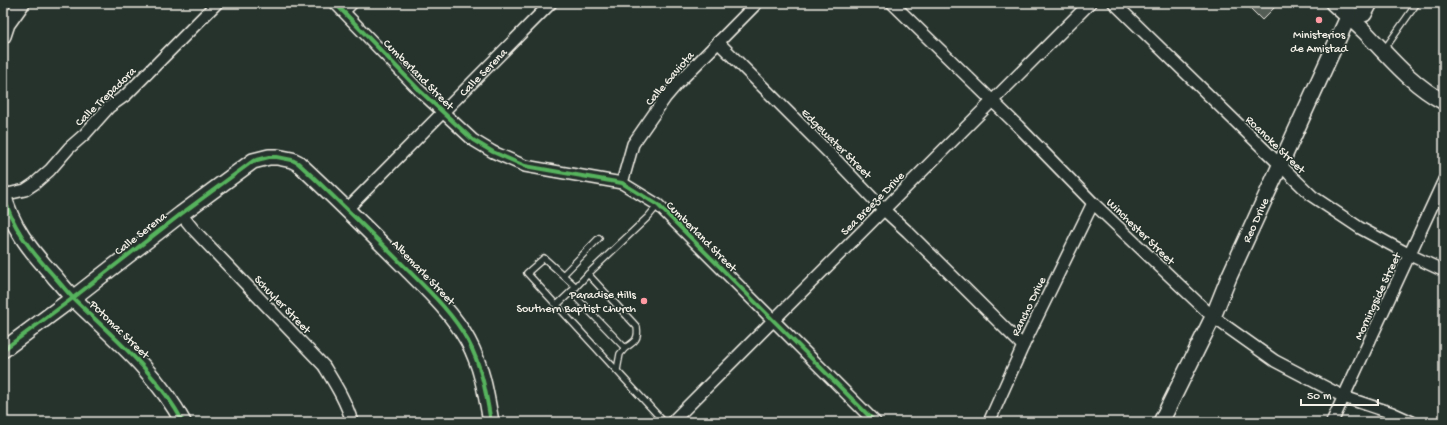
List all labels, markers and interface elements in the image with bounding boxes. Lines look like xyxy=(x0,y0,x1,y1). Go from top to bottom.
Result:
marker: Ministerios de Amistad xyxy=(1314,15,1324,25)
place label: Ministerios de Amistad xyxy=(1290,29,1349,57)
street label: Cumberland Street xyxy=(379,37,457,114)
street label: Calle Serena xyxy=(457,46,511,100)
street label: Calle Gaviota xyxy=(643,49,698,109)
street label: Calle Trepadora xyxy=(73,65,140,130)
street label: Edgewater Street xyxy=(798,106,874,183)
street label: Roanoke Street xyxy=(1242,113,1308,178)
street label: Sea Breeze Drive xyxy=(839,169,909,239)
street label: Reo Drive xyxy=(1241,195,1274,245)
street label: Winchester Street xyxy=(1102,196,1178,269)
street label: Cumberland Street xyxy=(662,199,740,276)
street label: Calle Serena xyxy=(112,210,170,259)
street label: Albemarle Street xyxy=(388,238,458,310)
street label: Morningside Street xyxy=(1352,250,1406,343)
street label: Schuyler Street xyxy=(250,273,314,338)
street label: Rancho Drive xyxy=(1009,274,1051,339)
place label: Paradise Hills Southern Baptist Church xyxy=(517,289,637,317)
marker: Paradise Hills Southern Baptist Church xyxy=(639,296,649,306)
street label: Potomac Street xyxy=(85,298,152,363)
scale bar xyxy=(1301,381,1378,407)
text: 50 m xyxy=(1307,390,1332,404)

